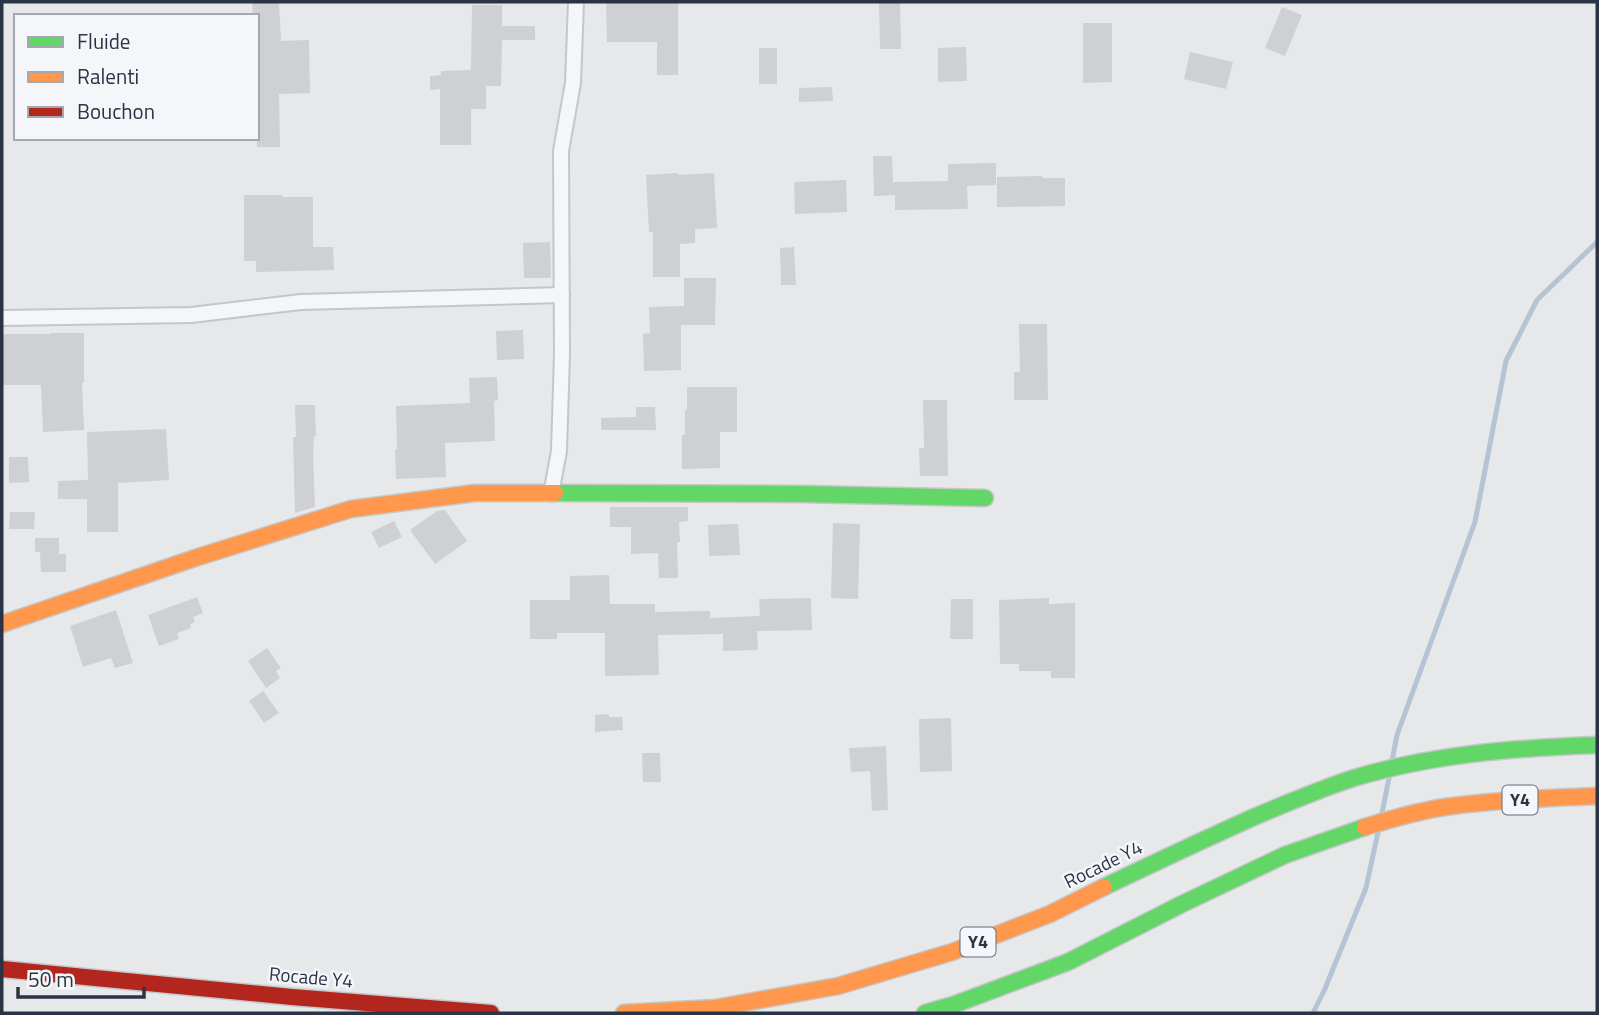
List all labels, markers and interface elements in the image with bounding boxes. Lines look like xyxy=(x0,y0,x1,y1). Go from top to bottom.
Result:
legend xyxy=(14,14,259,140)
text: Fluide xyxy=(77,25,130,57)
text: Ralenti xyxy=(77,60,139,92)
text: Bouchon xyxy=(77,95,155,127)
road number: Y4 xyxy=(1502,786,1538,814)
street label: Rocade Y4 xyxy=(1059,832,1147,895)
road number: Y4 xyxy=(960,928,996,957)
scale bar xyxy=(18,956,144,1000)
street label: Rocade Y4 xyxy=(268,958,354,995)
text: 50 m xyxy=(28,963,74,995)

